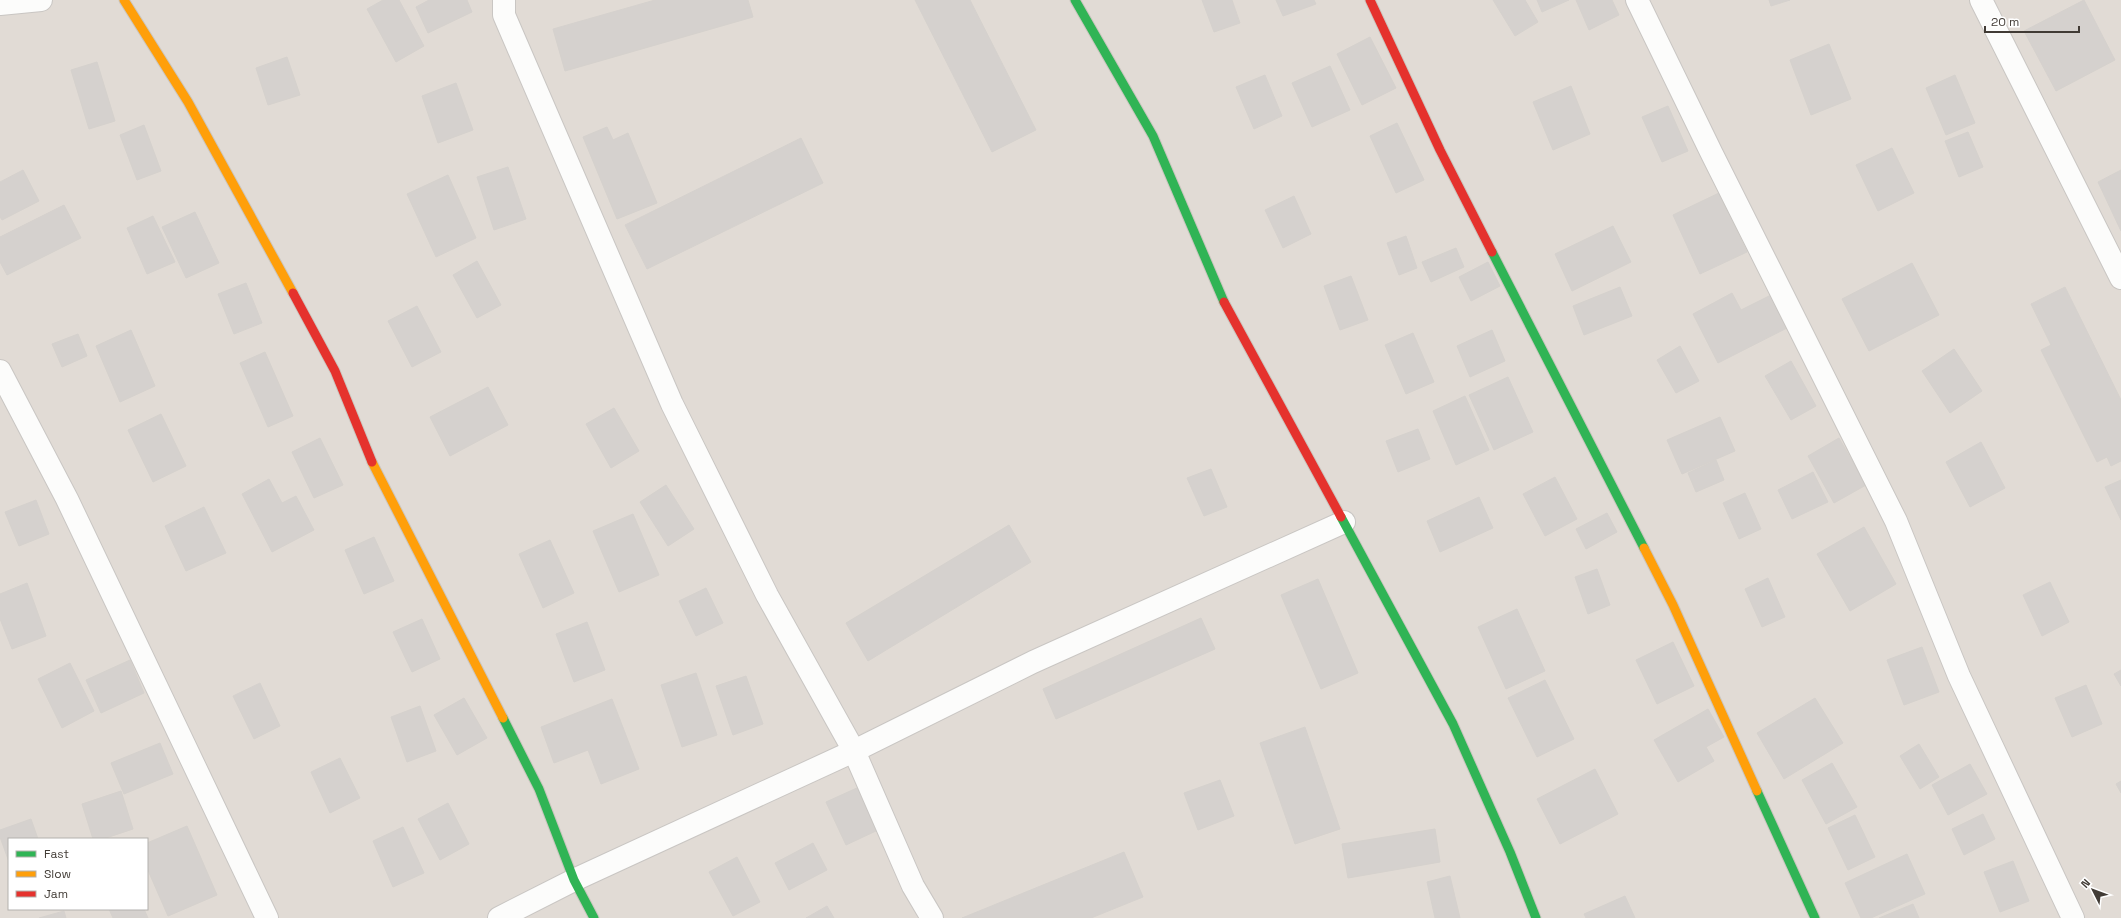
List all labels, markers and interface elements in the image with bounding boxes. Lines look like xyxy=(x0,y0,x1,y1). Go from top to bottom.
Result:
scale bar xyxy=(1985,8,2079,34)
text: 20 m xyxy=(1991,14,2019,30)
legend xyxy=(8,838,148,910)
text: Fast xyxy=(44,846,69,862)
text: Slow xyxy=(44,866,71,882)
north arrow xyxy=(2073,870,2113,910)
text: N xyxy=(2078,876,2093,891)
text: Jam xyxy=(44,886,68,902)

